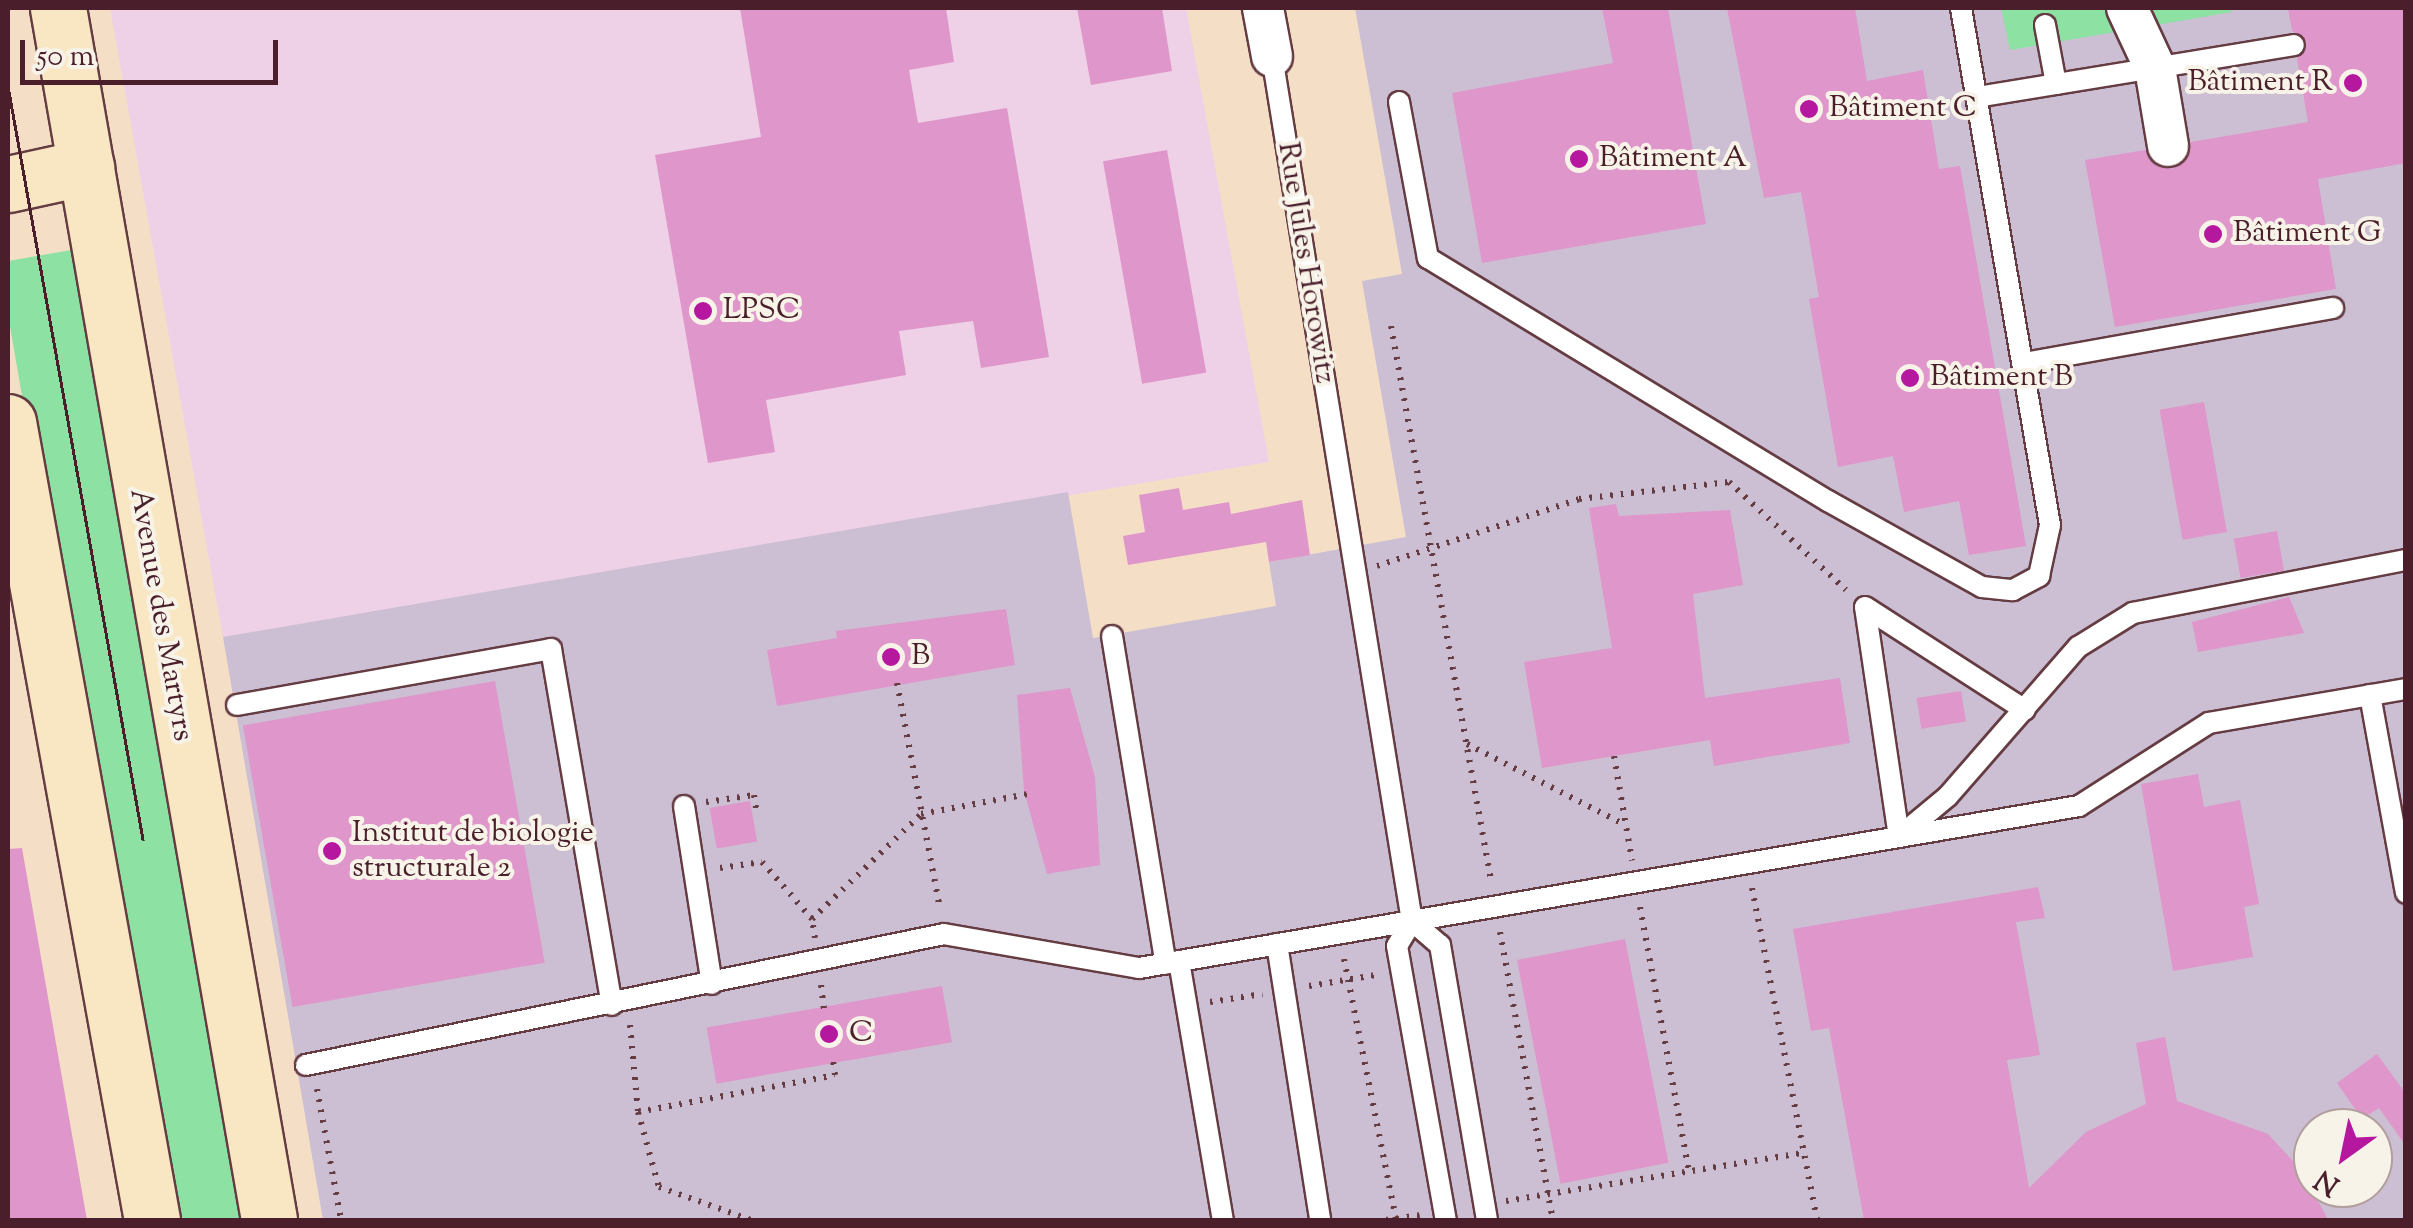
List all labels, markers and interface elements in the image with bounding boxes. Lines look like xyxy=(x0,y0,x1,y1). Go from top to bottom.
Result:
scale bar xyxy=(25,20,282,82)
text: 50 m xyxy=(37,36,94,79)
place label: Bâtiment R xyxy=(2188,65,2333,101)
marker: Bâtiment R xyxy=(2342,72,2364,94)
place label: Bâtiment C xyxy=(1829,91,1977,127)
marker: Bâtiment C xyxy=(1798,98,1820,120)
street label: Rue Jules Horowitz xyxy=(1268,140,1342,386)
place label: Bâtiment A xyxy=(1599,141,1747,177)
marker: Bâtiment A xyxy=(1568,148,1590,170)
place label: Bâtiment G xyxy=(2233,216,2381,252)
marker: Bâtiment G xyxy=(2202,223,2224,245)
place label: LPSC xyxy=(723,293,800,329)
marker: LPSC xyxy=(692,300,714,322)
place label: Bâtiment B xyxy=(1930,360,2073,396)
marker: Bâtiment B xyxy=(1899,367,1921,389)
street label: Avenue des Martyrs xyxy=(120,486,200,744)
place label: B xyxy=(911,639,930,675)
marker: B xyxy=(880,646,902,668)
place label: Institut de biologie structurale 2 xyxy=(352,816,594,886)
marker: Institut de biologie structurale 2 xyxy=(321,840,343,862)
place label: C xyxy=(849,1016,873,1052)
marker: C xyxy=(818,1023,840,1045)
north arrow xyxy=(2293,1108,2393,1208)
text: N xyxy=(2307,1159,2348,1204)

